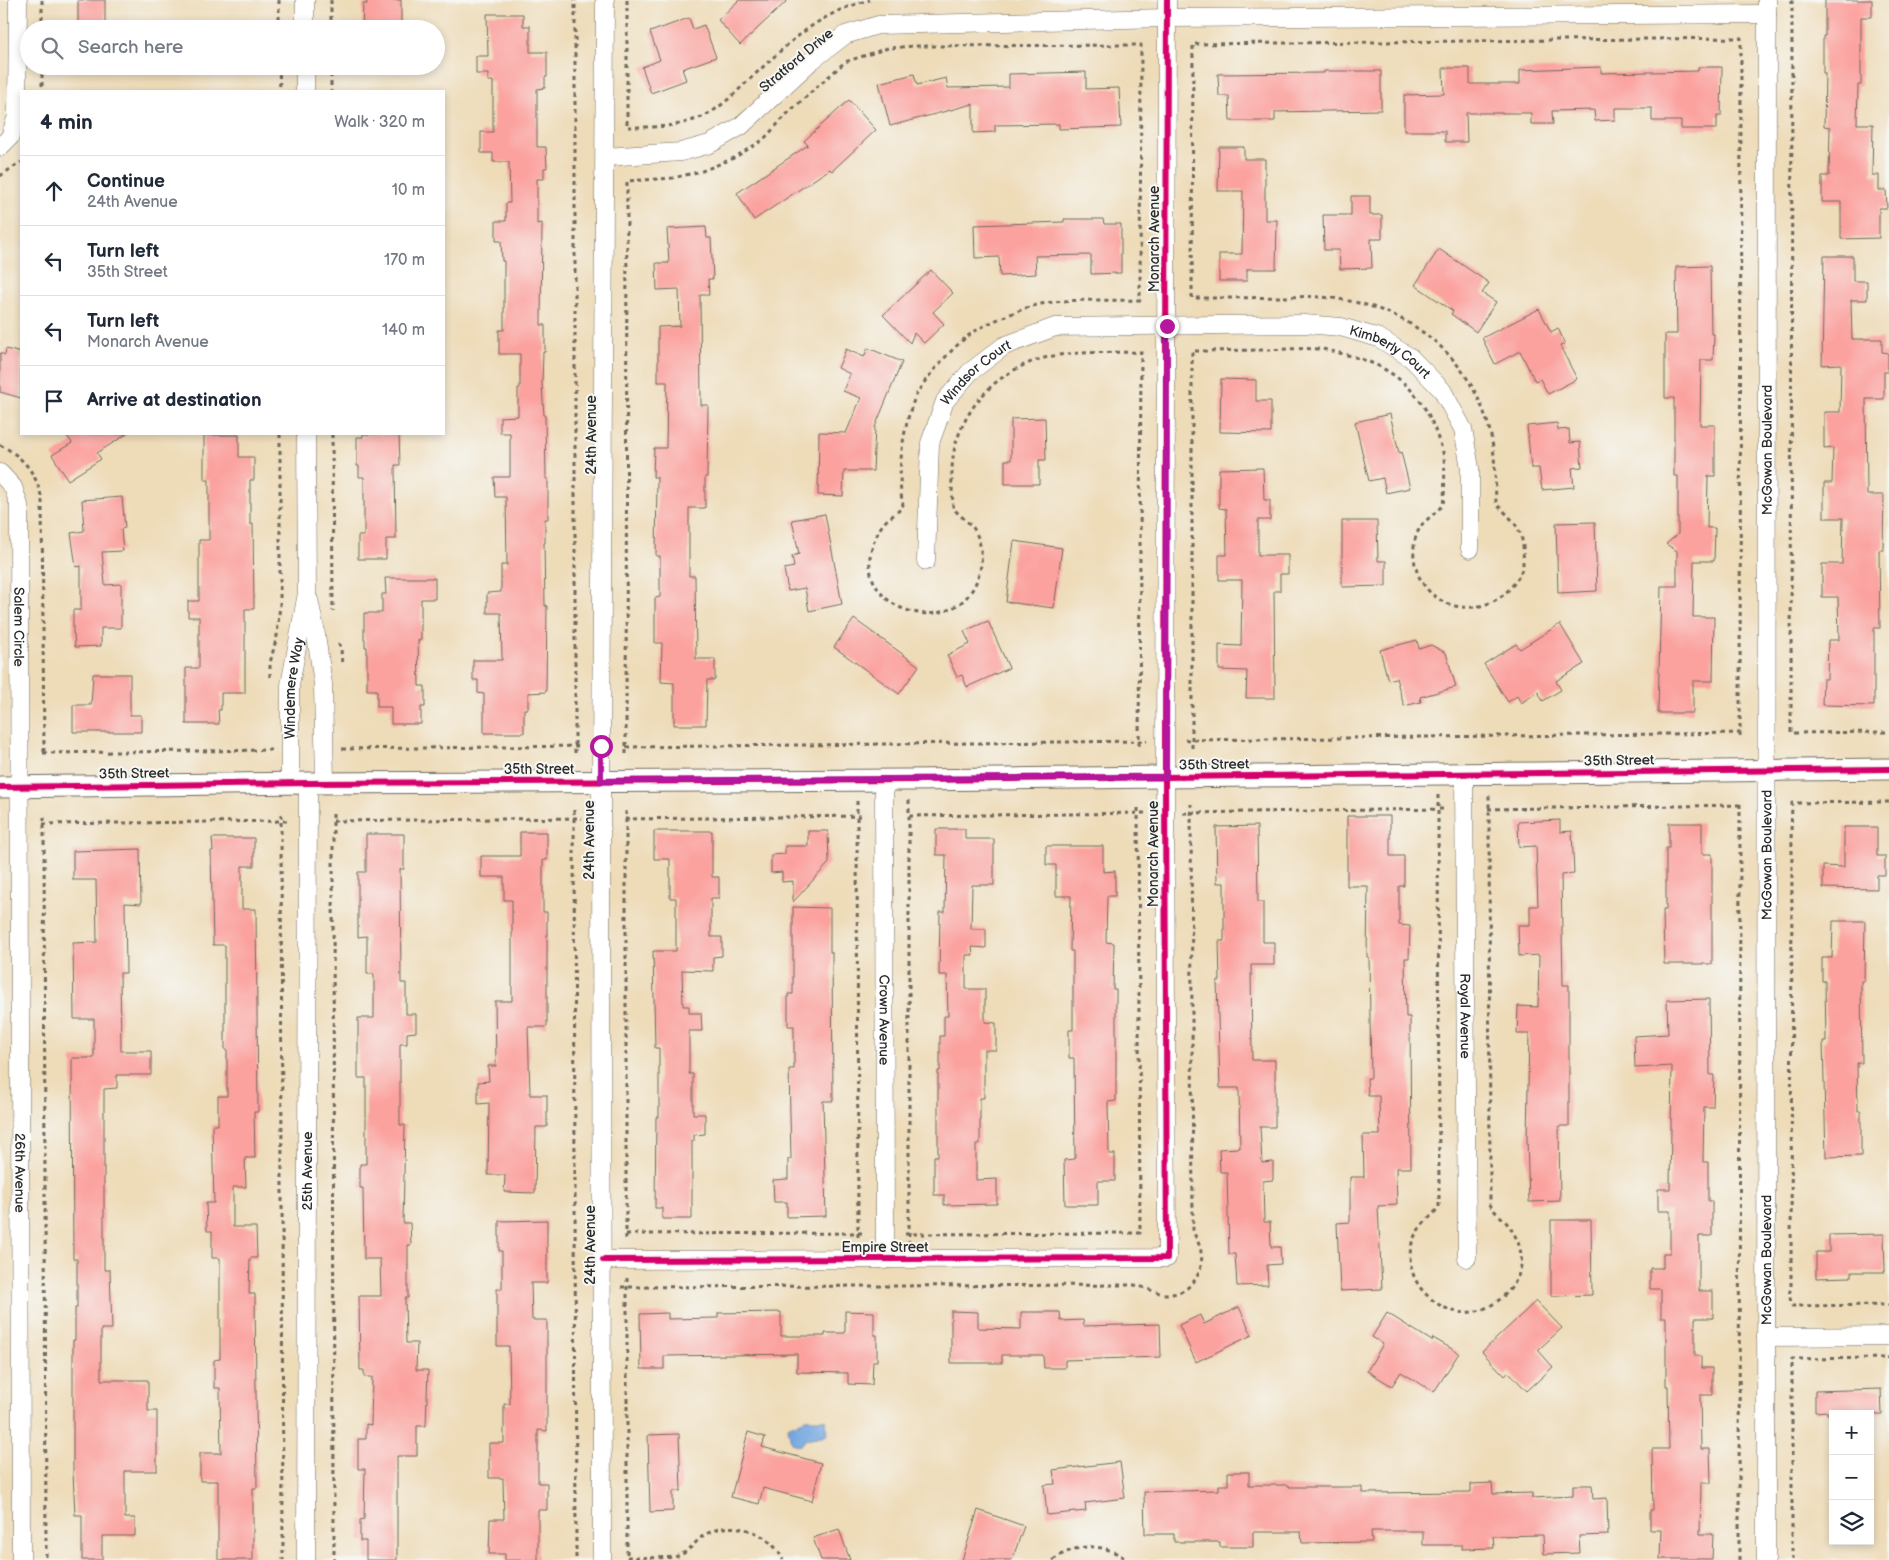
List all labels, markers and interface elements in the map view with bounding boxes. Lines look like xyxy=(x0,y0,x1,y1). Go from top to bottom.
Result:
search box xyxy=(20,20,445,75)
street label: Stratford Drive xyxy=(756,25,837,96)
icon: search xyxy=(38,34,66,62)
text: Search here xyxy=(78,36,183,59)
text: 4 min xyxy=(40,110,93,135)
text: Walk · 320 m xyxy=(334,113,425,132)
text: Continue xyxy=(87,170,165,193)
icon: ahead xyxy=(40,177,68,205)
text: 10 m xyxy=(392,181,425,200)
street label: Monarch Avenue xyxy=(1146,186,1163,292)
text: 24th Avenue xyxy=(87,193,178,212)
text: Turn left xyxy=(87,240,159,263)
icon: left xyxy=(40,247,68,275)
text: 170 m xyxy=(384,251,425,270)
text: 35th Street xyxy=(87,263,168,282)
text: Turn left xyxy=(87,310,159,333)
route end xyxy=(1156,315,1179,338)
icon: left xyxy=(40,317,68,345)
text: 140 m xyxy=(382,321,425,340)
street label: Kimberly Court xyxy=(1347,322,1434,383)
text: Monarch Avenue xyxy=(87,333,209,352)
street label: Windsor Court xyxy=(937,336,1014,409)
street label: McGowan Boulevard xyxy=(1759,385,1776,515)
icon: arrive xyxy=(40,387,68,415)
text: Arrive at destination xyxy=(87,389,262,412)
street label: 24th Avenue xyxy=(583,395,600,475)
street label: Salem Circle xyxy=(10,587,27,667)
street label: Windemere Way xyxy=(282,636,308,739)
route start xyxy=(590,735,613,758)
street label: 35th Street xyxy=(1584,751,1655,770)
street label: 35th Street xyxy=(1179,755,1250,774)
street label: 35th Street xyxy=(504,761,575,778)
street label: 35th Street xyxy=(99,764,170,783)
street label: McGowan Boulevard xyxy=(1758,790,1775,920)
street label: 24th Avenue xyxy=(581,800,598,880)
street label: Monarch Avenue xyxy=(1145,801,1162,907)
street label: Royal Avenue xyxy=(1456,973,1474,1059)
street label: Crown Avenue xyxy=(875,975,893,1065)
street label: 25th Avenue xyxy=(299,1131,316,1211)
street label: 26th Avenue xyxy=(11,1133,28,1213)
street label: McGowan Boulevard xyxy=(1758,1195,1775,1325)
street label: 24th Avenue xyxy=(582,1205,599,1285)
street label: Empire Street xyxy=(841,1239,929,1256)
map controls xyxy=(1829,1410,1874,1545)
button: + xyxy=(1829,1410,1874,1455)
button: − xyxy=(1829,1455,1874,1500)
button: layers xyxy=(1829,1500,1874,1545)

